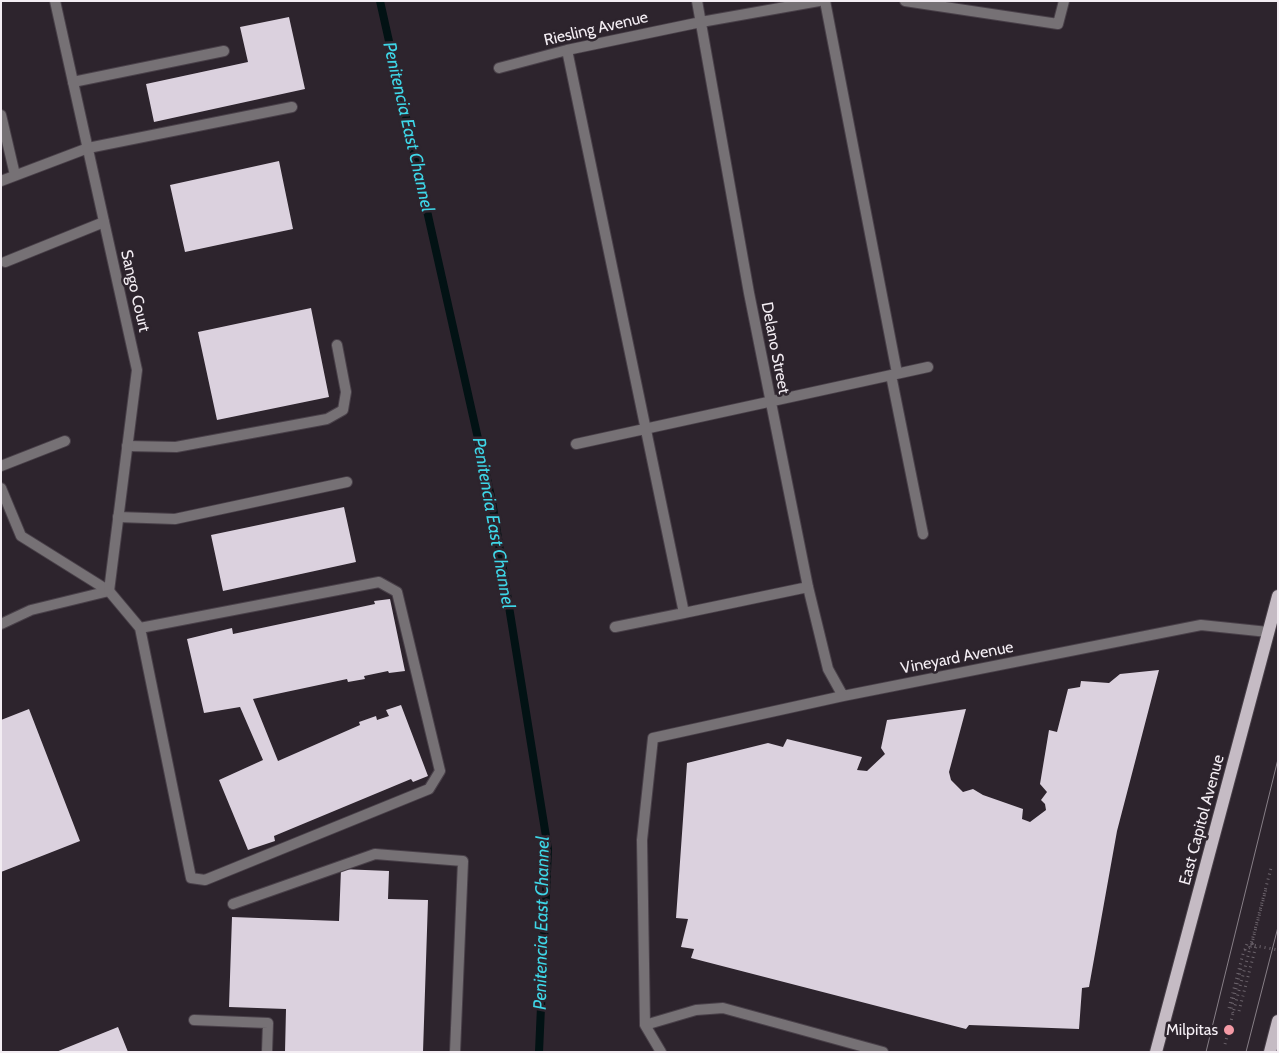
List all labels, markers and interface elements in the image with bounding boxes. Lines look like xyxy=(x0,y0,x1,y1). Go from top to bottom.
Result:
street label: Riesling Avenue xyxy=(542,8,650,50)
water label: Penitencia East Channel xyxy=(378,40,438,214)
street label: Sango Court xyxy=(116,248,154,334)
street label: Delano Street xyxy=(757,300,793,396)
water label: Penitencia East Channel xyxy=(467,436,519,610)
street label: Vineyard Avenue xyxy=(899,638,1015,678)
street label: East Capitol Avenue xyxy=(1175,753,1229,887)
water label: Penitencia East Channel xyxy=(530,836,554,1010)
place label: Milpitas xyxy=(1166,1020,1218,1040)
marker: Milpitas xyxy=(1222,1023,1236,1037)

